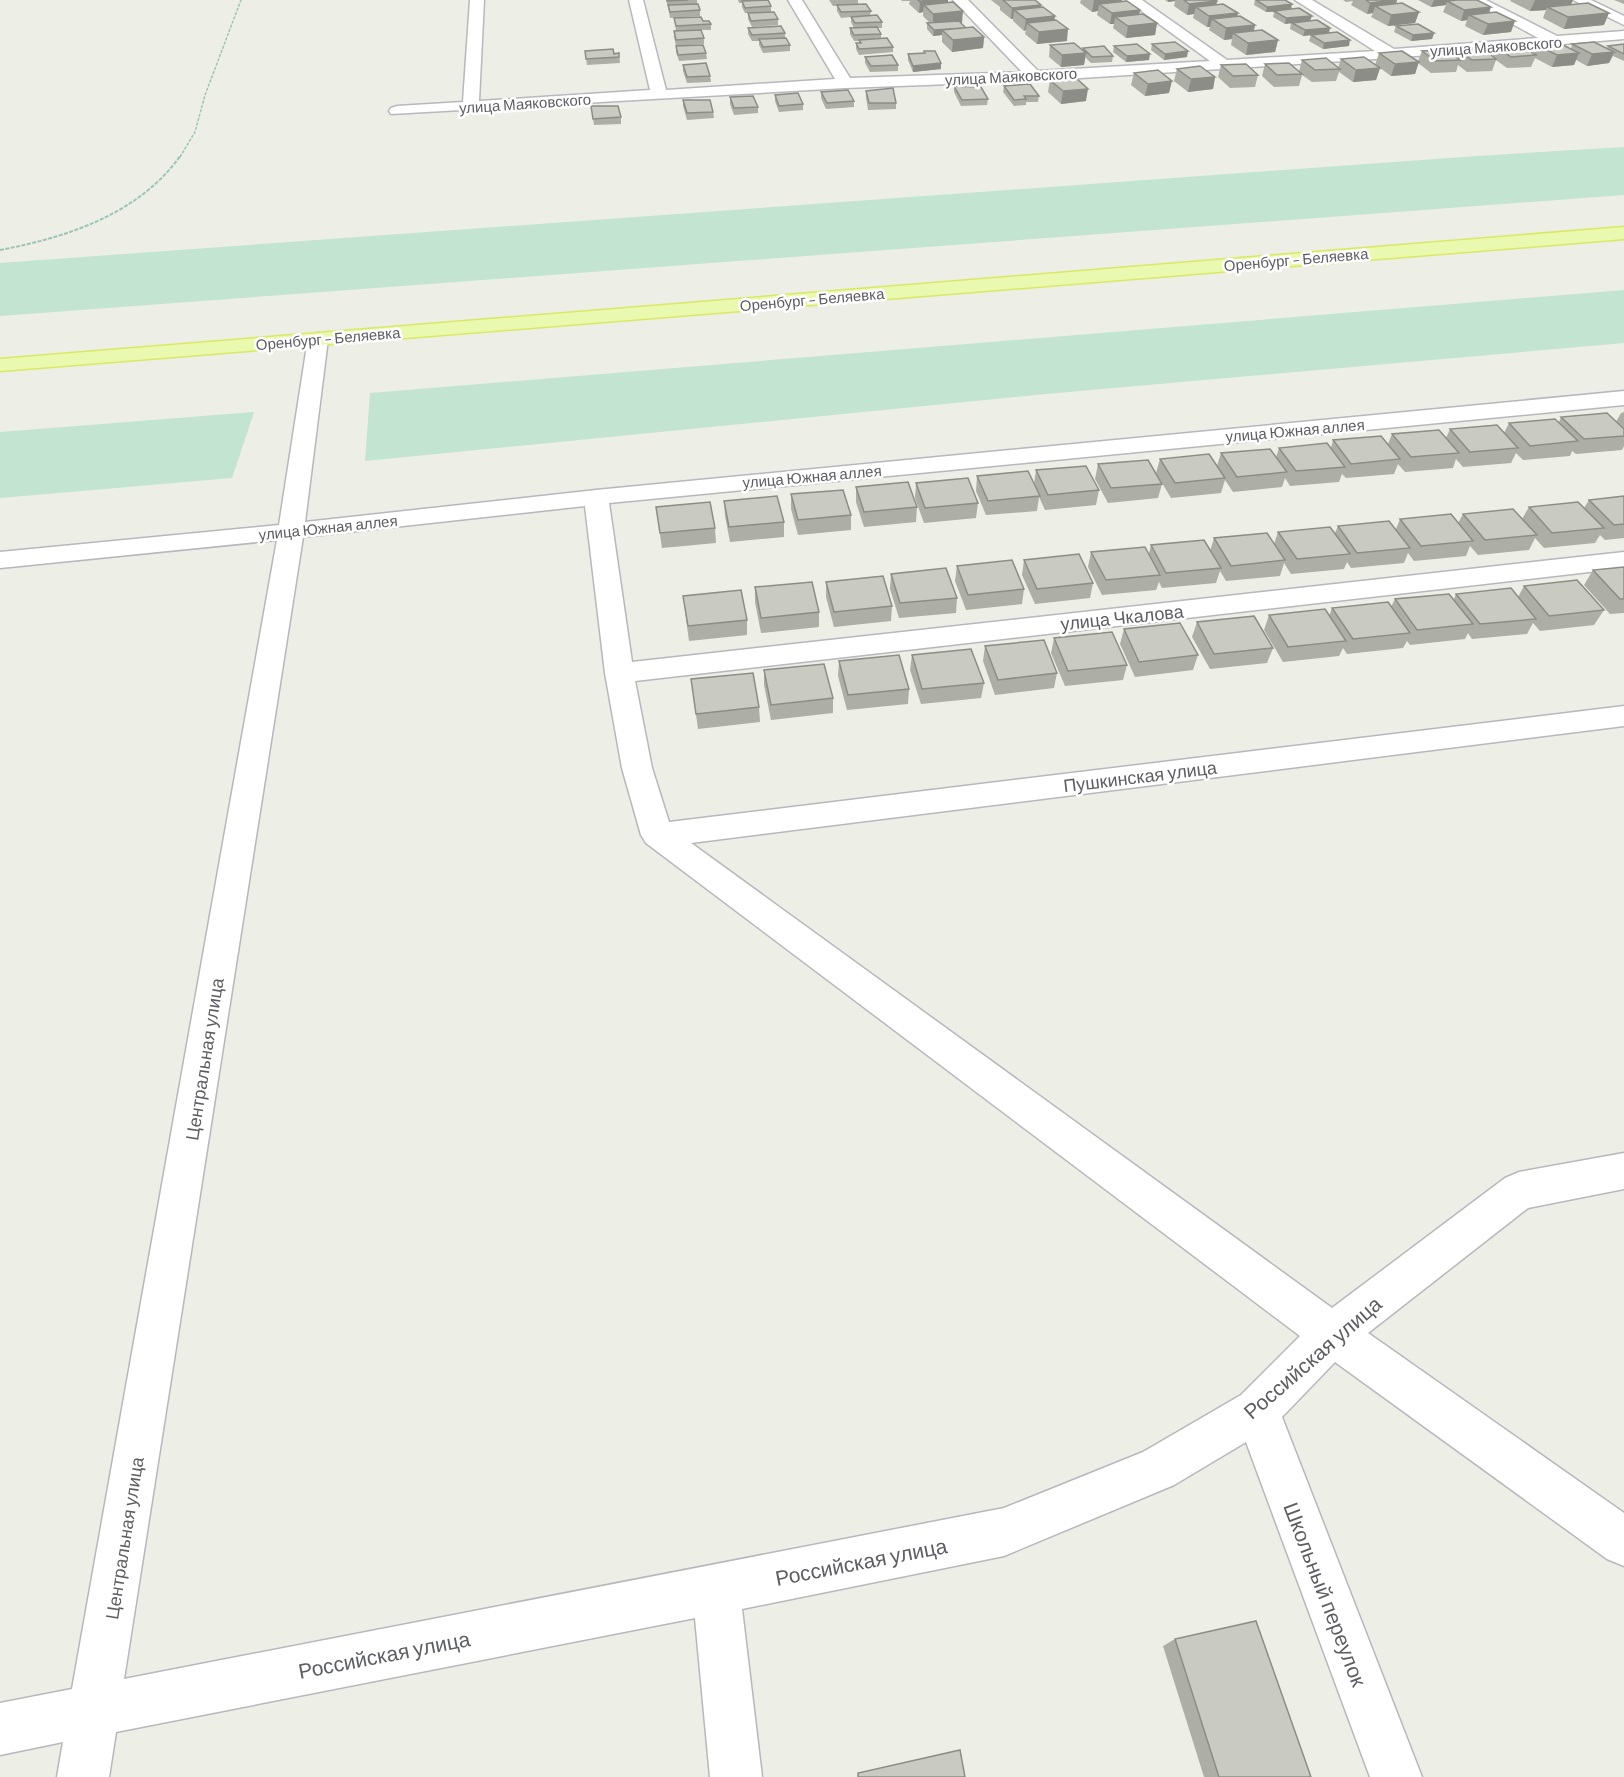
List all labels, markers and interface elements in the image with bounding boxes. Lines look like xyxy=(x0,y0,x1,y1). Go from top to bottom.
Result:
street label: улица Маяковского xyxy=(1429,32,1563,60)
street label: улица Маяковского xyxy=(944,64,1078,88)
street label: улица Маяковского xyxy=(458,89,592,117)
street label: Оренбург – Беляевка xyxy=(1223,244,1370,274)
street label: Оренбург – Беляевка xyxy=(739,284,886,314)
street label: Оренбург – Беляевка xyxy=(255,323,402,353)
street label: улица Южная аллея xyxy=(1225,415,1365,445)
street label: улица Южная аллея xyxy=(742,461,882,491)
street label: улица Южная аллея xyxy=(258,511,398,543)
street label: улица Чкалова xyxy=(1059,600,1186,634)
street label: Пушкинская улица xyxy=(1062,756,1219,796)
street label: Центральная улица xyxy=(180,975,228,1142)
street label: Российская улица xyxy=(1238,1290,1386,1424)
street label: Центральная улица xyxy=(100,1454,148,1621)
street label: Школьный переулок xyxy=(1279,1498,1373,1690)
street label: Российская улица xyxy=(773,1532,949,1590)
street label: Российская улица xyxy=(296,1625,472,1683)

